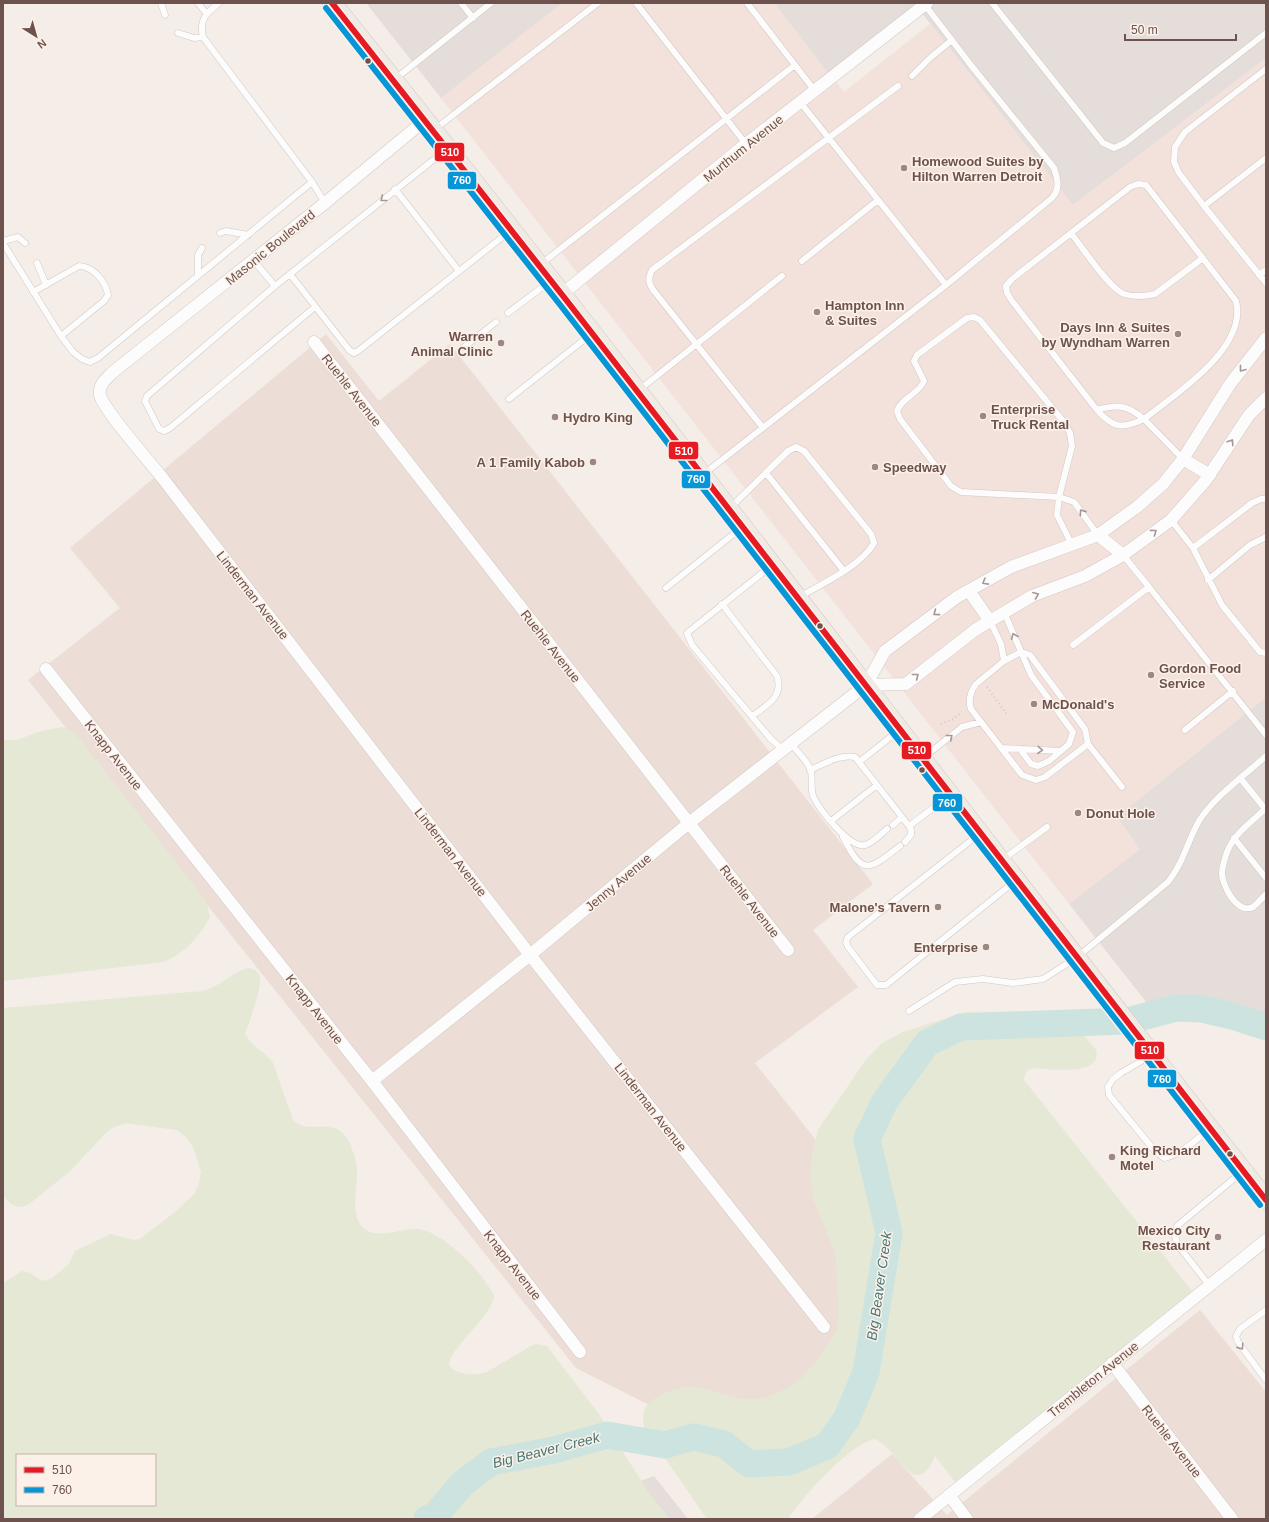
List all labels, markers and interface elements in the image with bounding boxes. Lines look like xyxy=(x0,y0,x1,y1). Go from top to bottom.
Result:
north arrow xyxy=(16,16,56,56)
scale bar xyxy=(1125,16,1236,42)
text: 50 m xyxy=(1131,23,1158,37)
text: N xyxy=(35,37,49,51)
unlabelled marker xyxy=(363,56,373,66)
street label: Murthum Avenue xyxy=(700,112,786,185)
line badge: 510 xyxy=(434,142,465,162)
text: 510 xyxy=(441,146,459,158)
place label: Homewood Suites by Hilton Warren Detroit xyxy=(912,154,1044,184)
marker: Homewood Suites by Hilton Warren Detroit xyxy=(899,163,909,173)
line badge: 760 xyxy=(447,171,477,190)
text: 760 xyxy=(453,174,471,186)
one-way arrow xyxy=(381,194,388,201)
street label: Masonic Boulevard xyxy=(223,207,318,288)
place label: Hampton Inn & Suites xyxy=(825,298,904,328)
marker: Hampton Inn & Suites xyxy=(812,307,822,317)
place label: Days Inn & Suites by Wyndham Warren xyxy=(1041,320,1170,350)
place label: Warren Animal Clinic xyxy=(411,329,493,359)
marker: Days Inn & Suites by Wyndham Warren xyxy=(1173,329,1183,339)
marker: Warren Animal Clinic xyxy=(496,338,506,348)
street label: Ruehle Avenue xyxy=(319,351,385,430)
one-way arrow xyxy=(1240,364,1247,371)
place label: Enterprise Truck Rental xyxy=(991,402,1069,432)
place label: Hydro King xyxy=(563,410,633,425)
marker: Enterprise Truck Rental xyxy=(978,411,988,421)
marker: Hydro King xyxy=(550,412,560,422)
one-way arrow xyxy=(1226,439,1234,446)
line badge: 510 xyxy=(668,441,699,460)
text: 510 xyxy=(675,445,693,457)
place label: A 1 Family Kabob xyxy=(476,455,585,470)
marker: A 1 Family Kabob xyxy=(588,457,598,467)
place label: Speedway xyxy=(883,460,947,475)
marker: Speedway xyxy=(870,462,880,472)
line badge: 760 xyxy=(681,470,711,489)
text: 760 xyxy=(687,473,705,485)
one-way arrow xyxy=(1079,509,1086,516)
one-way arrow xyxy=(1150,530,1157,537)
street label: Linderman Avenue xyxy=(213,548,292,643)
one-way arrow xyxy=(981,577,989,585)
one-way arrow xyxy=(1033,591,1040,599)
street label: Ruehle Avenue xyxy=(518,607,584,686)
one-way arrow xyxy=(934,608,941,615)
unlabelled marker xyxy=(815,621,825,631)
one-way arrow xyxy=(1011,632,1019,640)
place label: Gordon Food Service xyxy=(1159,661,1241,691)
marker: Gordon Food Service xyxy=(1146,670,1156,680)
one-way arrow xyxy=(911,674,918,681)
place label: McDonald's xyxy=(1042,697,1114,712)
marker: McDonald's xyxy=(1029,699,1039,709)
street label: Knapp Avenue xyxy=(82,717,145,793)
one-way arrow xyxy=(945,734,952,741)
line badge: 510 xyxy=(901,741,932,760)
text: 510 xyxy=(908,744,926,756)
one-way arrow xyxy=(1037,746,1043,754)
unlabelled marker xyxy=(917,765,927,775)
line badge: 760 xyxy=(932,793,963,812)
text: 760 xyxy=(938,797,956,809)
street label: Linderman Avenue xyxy=(411,805,490,900)
place label: Donut Hole xyxy=(1086,806,1155,821)
marker: Donut Hole xyxy=(1073,808,1083,818)
street label: Jenny Avenue xyxy=(582,850,654,914)
street label: Ruehle Avenue xyxy=(717,862,783,941)
place label: Malone's Tavern xyxy=(830,900,930,915)
marker: Malone's Tavern xyxy=(933,902,943,912)
place label: Enterprise xyxy=(914,940,978,955)
marker: Enterprise xyxy=(981,942,991,952)
street label: Knapp Avenue xyxy=(283,971,346,1047)
line badge: 510 xyxy=(1134,1041,1165,1060)
text: 510 xyxy=(1141,1044,1159,1056)
street label: Linderman Avenue xyxy=(611,1060,690,1155)
line badge: 760 xyxy=(1147,1069,1177,1088)
text: 760 xyxy=(1153,1073,1171,1085)
place label: King Richard Motel xyxy=(1120,1143,1201,1173)
unlabelled marker xyxy=(1225,1149,1235,1159)
marker: King Richard Motel xyxy=(1107,1152,1117,1162)
place label: Mexico City Restaurant xyxy=(1138,1223,1211,1253)
street label: Knapp Avenue xyxy=(481,1227,544,1303)
water label: Big Beaver Creek xyxy=(863,1230,895,1341)
marker: Mexico City Restaurant xyxy=(1213,1232,1223,1242)
street label: Trembleton Avenue xyxy=(1045,1338,1142,1420)
one-way arrow xyxy=(1236,1342,1243,1349)
street label: Ruehle Avenue xyxy=(1139,1402,1205,1481)
water label: Big Beaver Creek xyxy=(491,1429,602,1471)
legend xyxy=(16,1454,156,1506)
text: 510 xyxy=(52,1463,72,1477)
text: 760 xyxy=(52,1483,72,1497)

